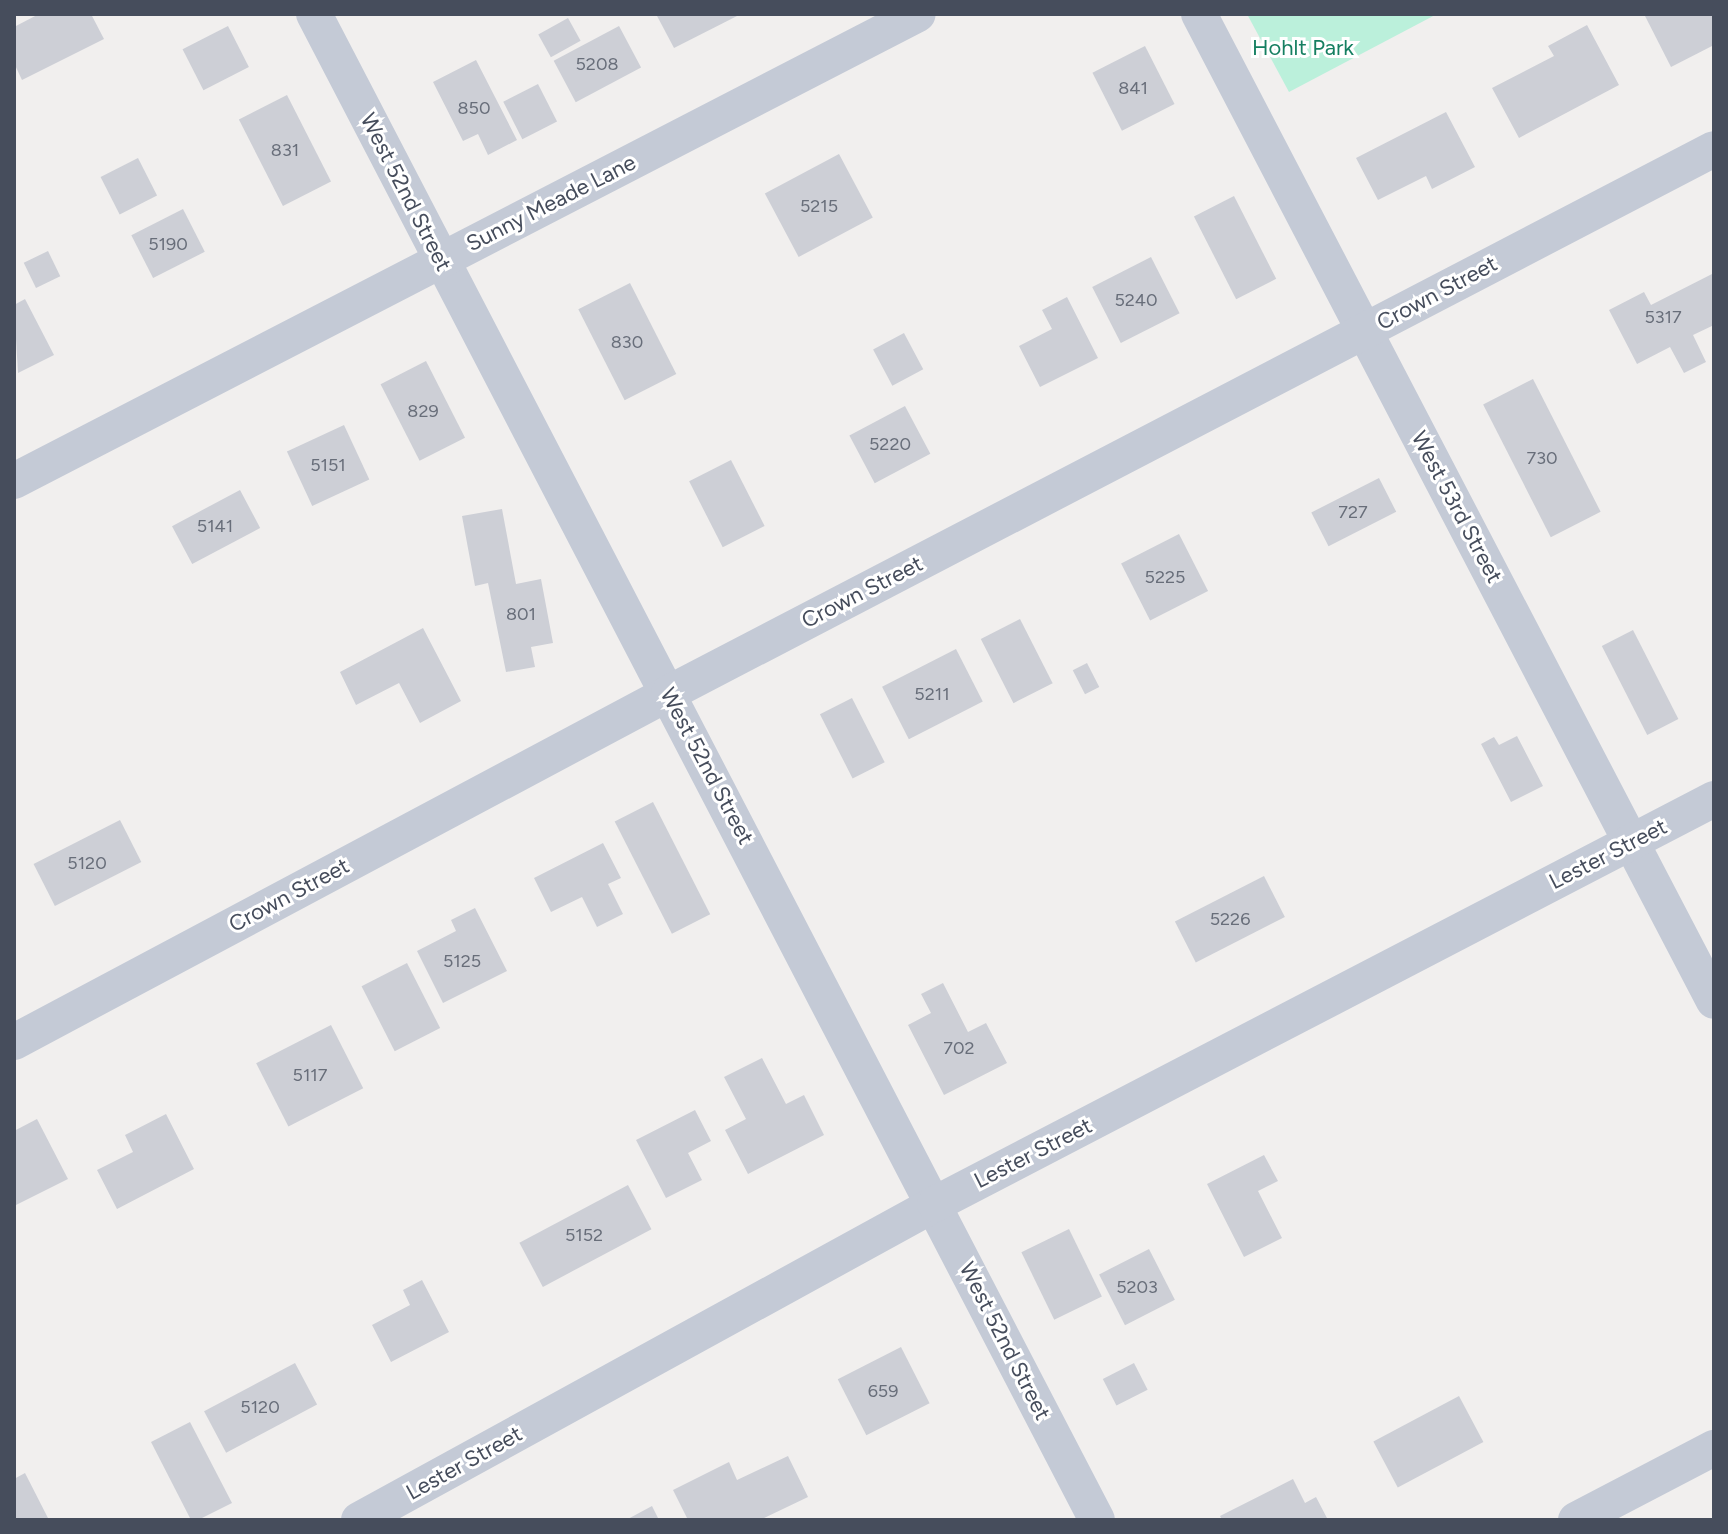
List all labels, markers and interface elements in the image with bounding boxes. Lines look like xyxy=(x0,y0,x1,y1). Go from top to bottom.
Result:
park label: Hohlt Park xyxy=(1252,35,1354,61)
house number: 5208 xyxy=(575,53,619,75)
house number: 841 xyxy=(1118,77,1148,99)
house number: 850 xyxy=(458,97,490,119)
street label: West 52nd Street xyxy=(355,109,457,275)
house number: 831 xyxy=(271,139,299,161)
street label: Sunny Meade Lane xyxy=(462,149,640,257)
house number: 5215 xyxy=(800,195,838,217)
house number: 5190 xyxy=(148,233,188,255)
street label: Crown Street xyxy=(1372,250,1502,336)
house number: 5240 xyxy=(1114,289,1158,311)
house number: 5317 xyxy=(1644,306,1682,328)
house number: 830 xyxy=(611,331,643,353)
house number: 829 xyxy=(407,400,439,422)
street label: West 53rd Street xyxy=(1406,427,1508,587)
house number: 5220 xyxy=(869,433,911,455)
house number: 730 xyxy=(1527,447,1557,469)
house number: 5151 xyxy=(310,454,346,476)
house number: 727 xyxy=(1338,501,1368,523)
house number: 5141 xyxy=(197,515,233,537)
street label: Crown Street xyxy=(797,550,927,634)
house number: 5225 xyxy=(1145,566,1185,588)
house number: 801 xyxy=(506,603,536,625)
street label: West 52nd Street xyxy=(655,683,759,849)
house number: 5211 xyxy=(914,683,950,705)
street label: Lester Street xyxy=(1545,813,1671,895)
house number: 5120 xyxy=(67,852,107,874)
street label: Crown Street xyxy=(224,852,354,938)
house number: 5226 xyxy=(1210,908,1250,930)
house number: 5125 xyxy=(443,950,481,972)
house number: 702 xyxy=(943,1037,975,1059)
house number: 5117 xyxy=(293,1064,327,1086)
street label: Lester Street xyxy=(970,1112,1096,1194)
house number: 5152 xyxy=(565,1224,603,1246)
street label: West 52nd Street xyxy=(954,1258,1056,1424)
house number: 5203 xyxy=(1116,1276,1158,1298)
house number: 659 xyxy=(868,1380,898,1402)
house number: 5120 xyxy=(240,1396,280,1418)
street label: Lester Street xyxy=(401,1420,527,1506)

